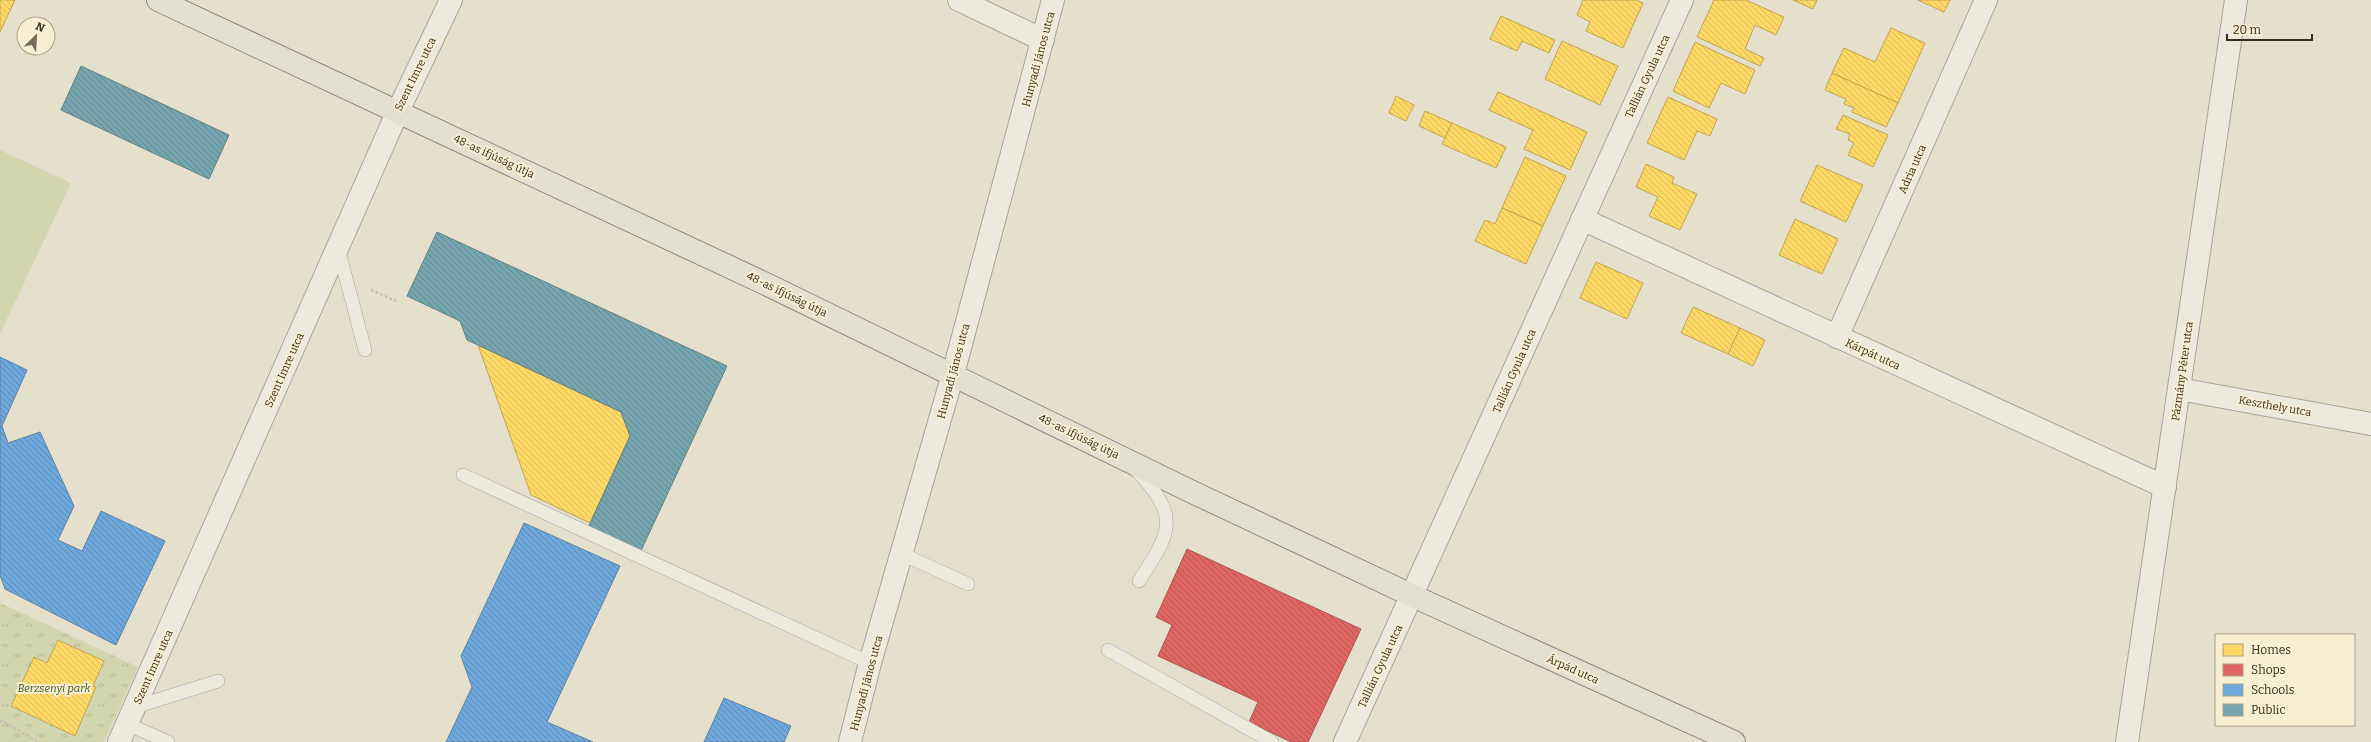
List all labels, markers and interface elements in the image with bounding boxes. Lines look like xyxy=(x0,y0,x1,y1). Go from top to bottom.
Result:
street label: Hunyadi János utca xyxy=(1020,10,1057,108)
north arrow xyxy=(16,16,56,56)
scale bar xyxy=(2227,16,2312,42)
text: N xyxy=(33,20,47,35)
text: 20 m xyxy=(2233,23,2262,37)
street label: Tallián Gyula utca xyxy=(1622,32,1672,120)
street label: Szent Imre utca xyxy=(392,35,439,113)
street label: 48-as ifjúság útja xyxy=(451,132,536,181)
street label: Adria utca xyxy=(1896,143,1929,196)
street label: 48-as ifjúság útja xyxy=(744,269,829,320)
street label: Pázmány Péter utca xyxy=(2169,321,2196,422)
street label: Hunyadi János utca xyxy=(935,322,972,420)
street label: Tallián Gyula utca xyxy=(1490,327,1539,415)
street label: Szent Imre utca xyxy=(262,331,307,410)
street label: Kárpát utca xyxy=(1843,336,1902,373)
street label: Keszthely utca xyxy=(2237,394,2312,419)
street label: 48-as ifjúság útja xyxy=(1036,411,1121,462)
street label: Tallián Gyula utca xyxy=(1355,622,1405,710)
street label: Szent Imre utca xyxy=(131,628,176,707)
street label: Hunyadi János utca xyxy=(848,634,885,732)
legend xyxy=(2215,634,2355,726)
text: Homes xyxy=(2251,643,2291,657)
street label: Árpád utca xyxy=(1545,651,1601,687)
text: Shops xyxy=(2251,663,2286,677)
park label: Berzsenyi park xyxy=(17,682,92,695)
text: Schools xyxy=(2251,683,2295,697)
text: Public xyxy=(2251,703,2286,717)

